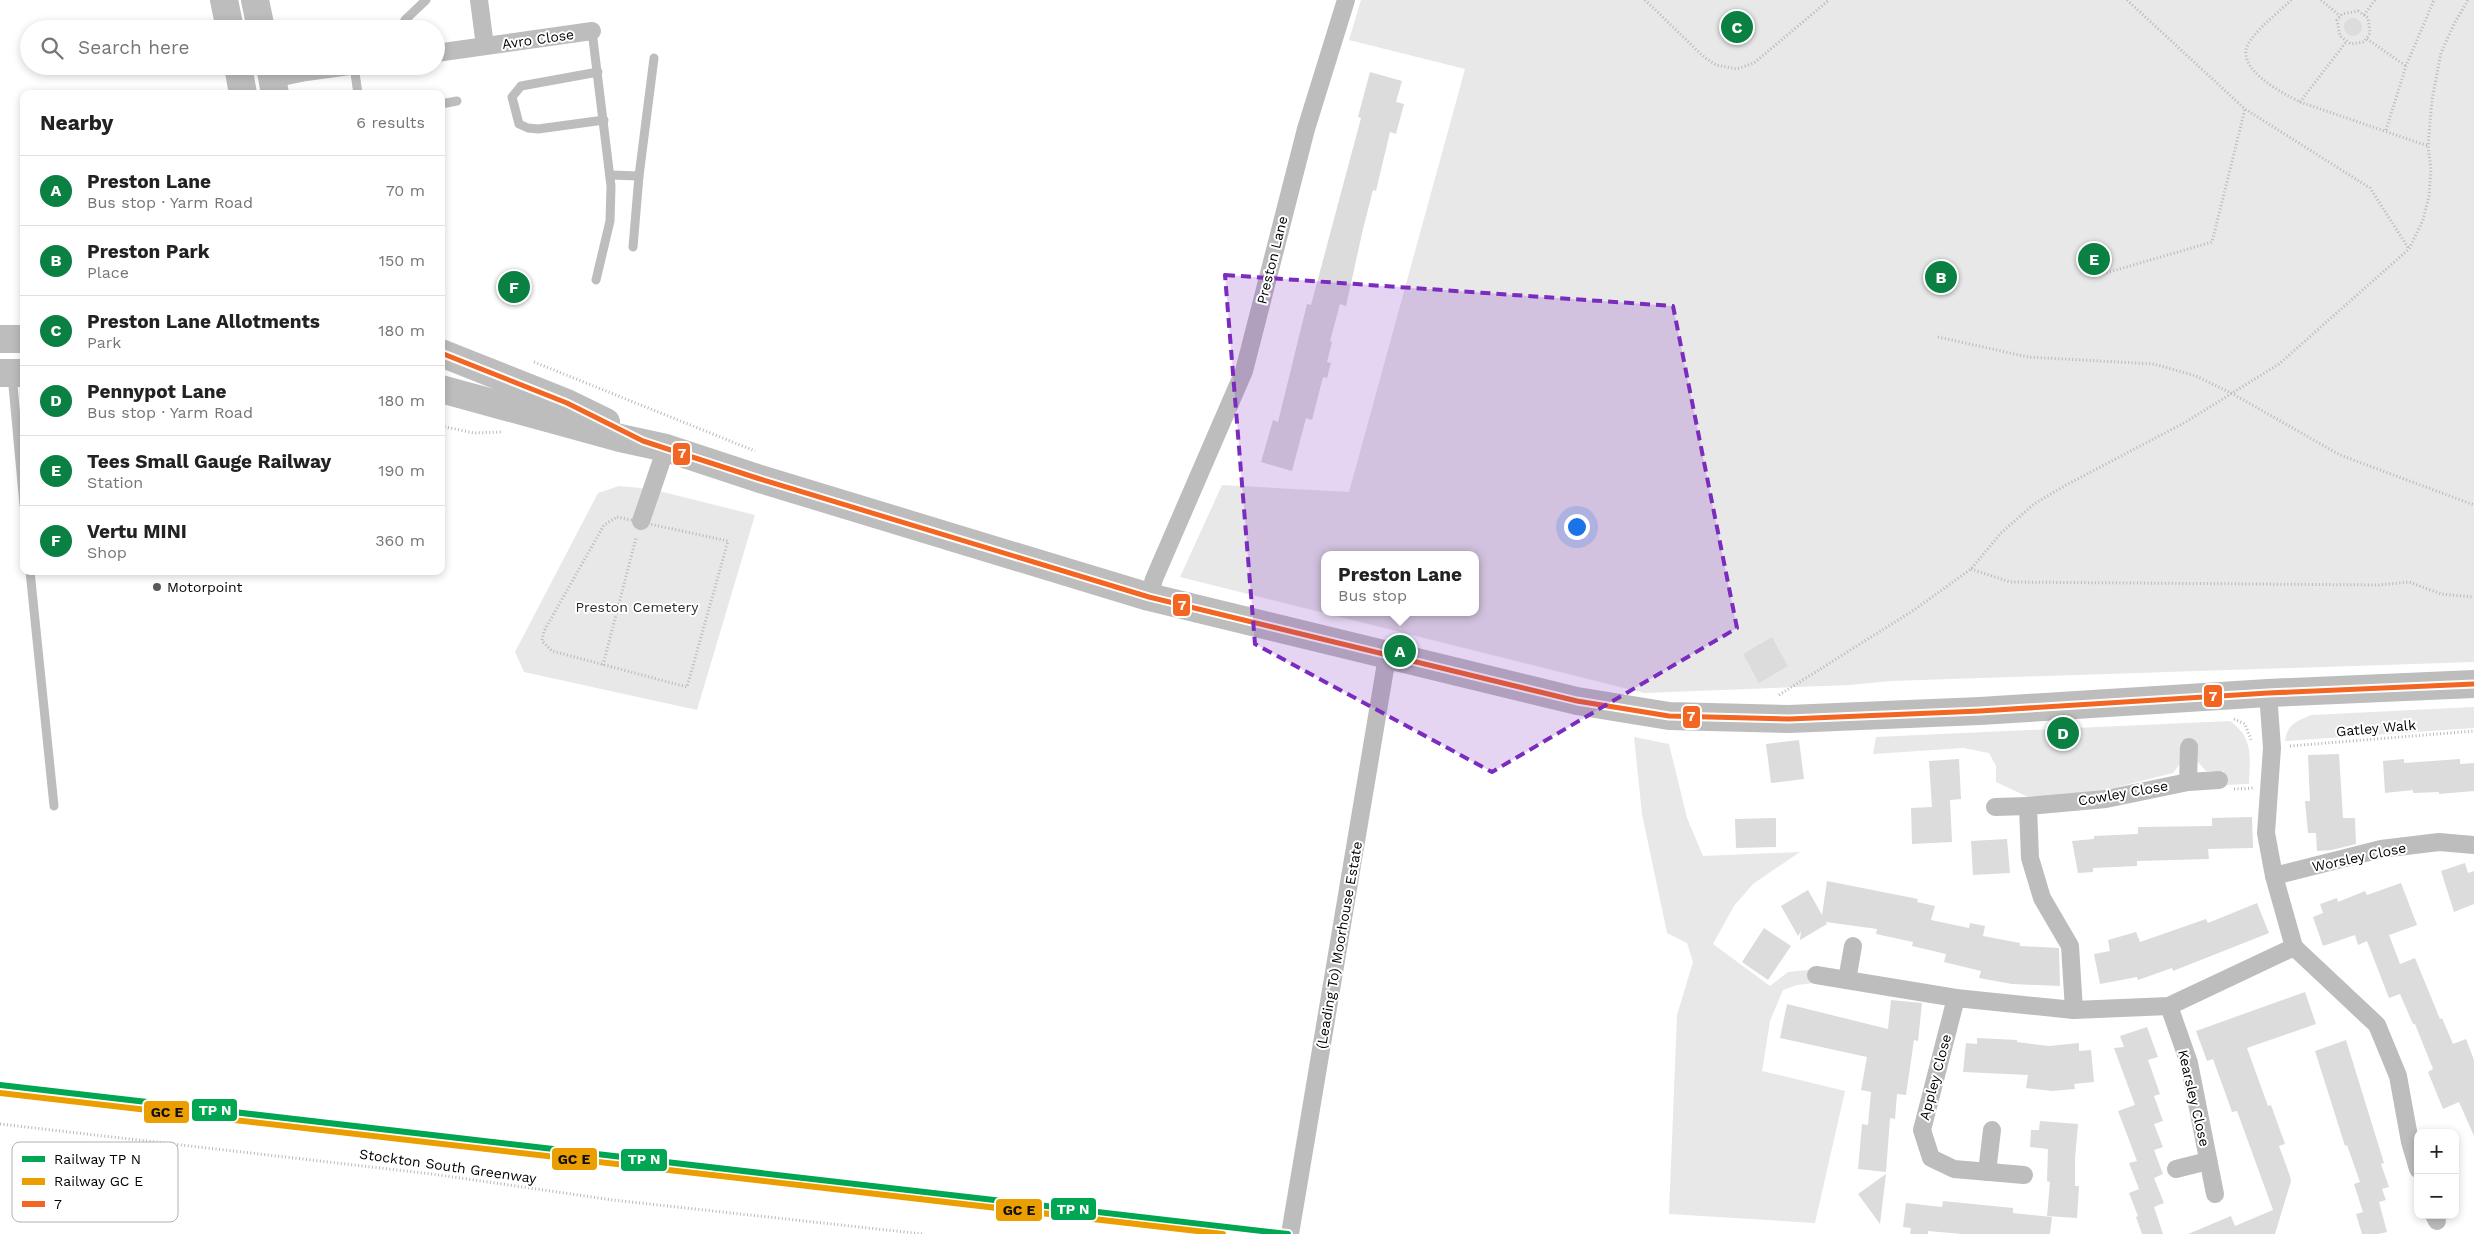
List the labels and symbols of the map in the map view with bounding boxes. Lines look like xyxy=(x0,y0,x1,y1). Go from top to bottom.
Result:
pin: C xyxy=(1721,8,1753,46)
street label: Avro Close xyxy=(501,26,575,52)
street label: Preston Lane xyxy=(1253,214,1291,306)
pin: E xyxy=(2078,240,2110,278)
pin: B xyxy=(1925,258,1957,296)
pin: F xyxy=(498,268,530,306)
line badge: 7 xyxy=(672,442,691,466)
text: 7 xyxy=(678,445,687,461)
your location xyxy=(1564,514,1590,540)
place label: Motorpoint xyxy=(167,579,243,595)
marker: Motorpoint xyxy=(151,581,163,593)
line badge: 7 xyxy=(1172,593,1191,617)
text: 7 xyxy=(1178,597,1187,613)
park label: Preston Cemetery xyxy=(576,599,699,615)
pin: A xyxy=(1384,632,1416,670)
line badge: 7 xyxy=(2203,684,2223,708)
text: 7 xyxy=(2209,688,2218,704)
line badge: 7 xyxy=(1682,705,1701,729)
text: 7 xyxy=(1687,708,1696,724)
pin: D xyxy=(2047,714,2079,752)
street label: Gatley Walk xyxy=(2335,717,2417,739)
street label: Cowley Close xyxy=(2077,777,2169,809)
street label: Worsley Close xyxy=(2311,839,2407,875)
street label: (Leading To) Moorhouse Estate xyxy=(1313,840,1365,1050)
street label: Appley Close xyxy=(1916,1032,1954,1122)
street label: Kearsley Close xyxy=(2175,1048,2213,1148)
line badge: TP N xyxy=(191,1098,238,1122)
line badge: GC E xyxy=(143,1100,190,1124)
text: TP N xyxy=(199,1102,231,1118)
text: GC E xyxy=(151,1104,183,1120)
legend xyxy=(12,1142,178,1222)
street label: Stockton South Greenway xyxy=(358,1146,538,1186)
line badge: GC E xyxy=(551,1147,598,1171)
line badge: TP N xyxy=(620,1148,668,1172)
text: Railway TP N xyxy=(54,1151,141,1167)
text: GC E xyxy=(558,1151,590,1167)
text: TP N xyxy=(628,1151,660,1167)
text: Railway GC E xyxy=(54,1173,143,1189)
text: 7 xyxy=(54,1196,62,1212)
line badge: TP N xyxy=(1050,1197,1097,1221)
line badge: GC E xyxy=(995,1198,1043,1222)
text: TP N xyxy=(1057,1201,1089,1217)
text: GC E xyxy=(1003,1202,1035,1218)

